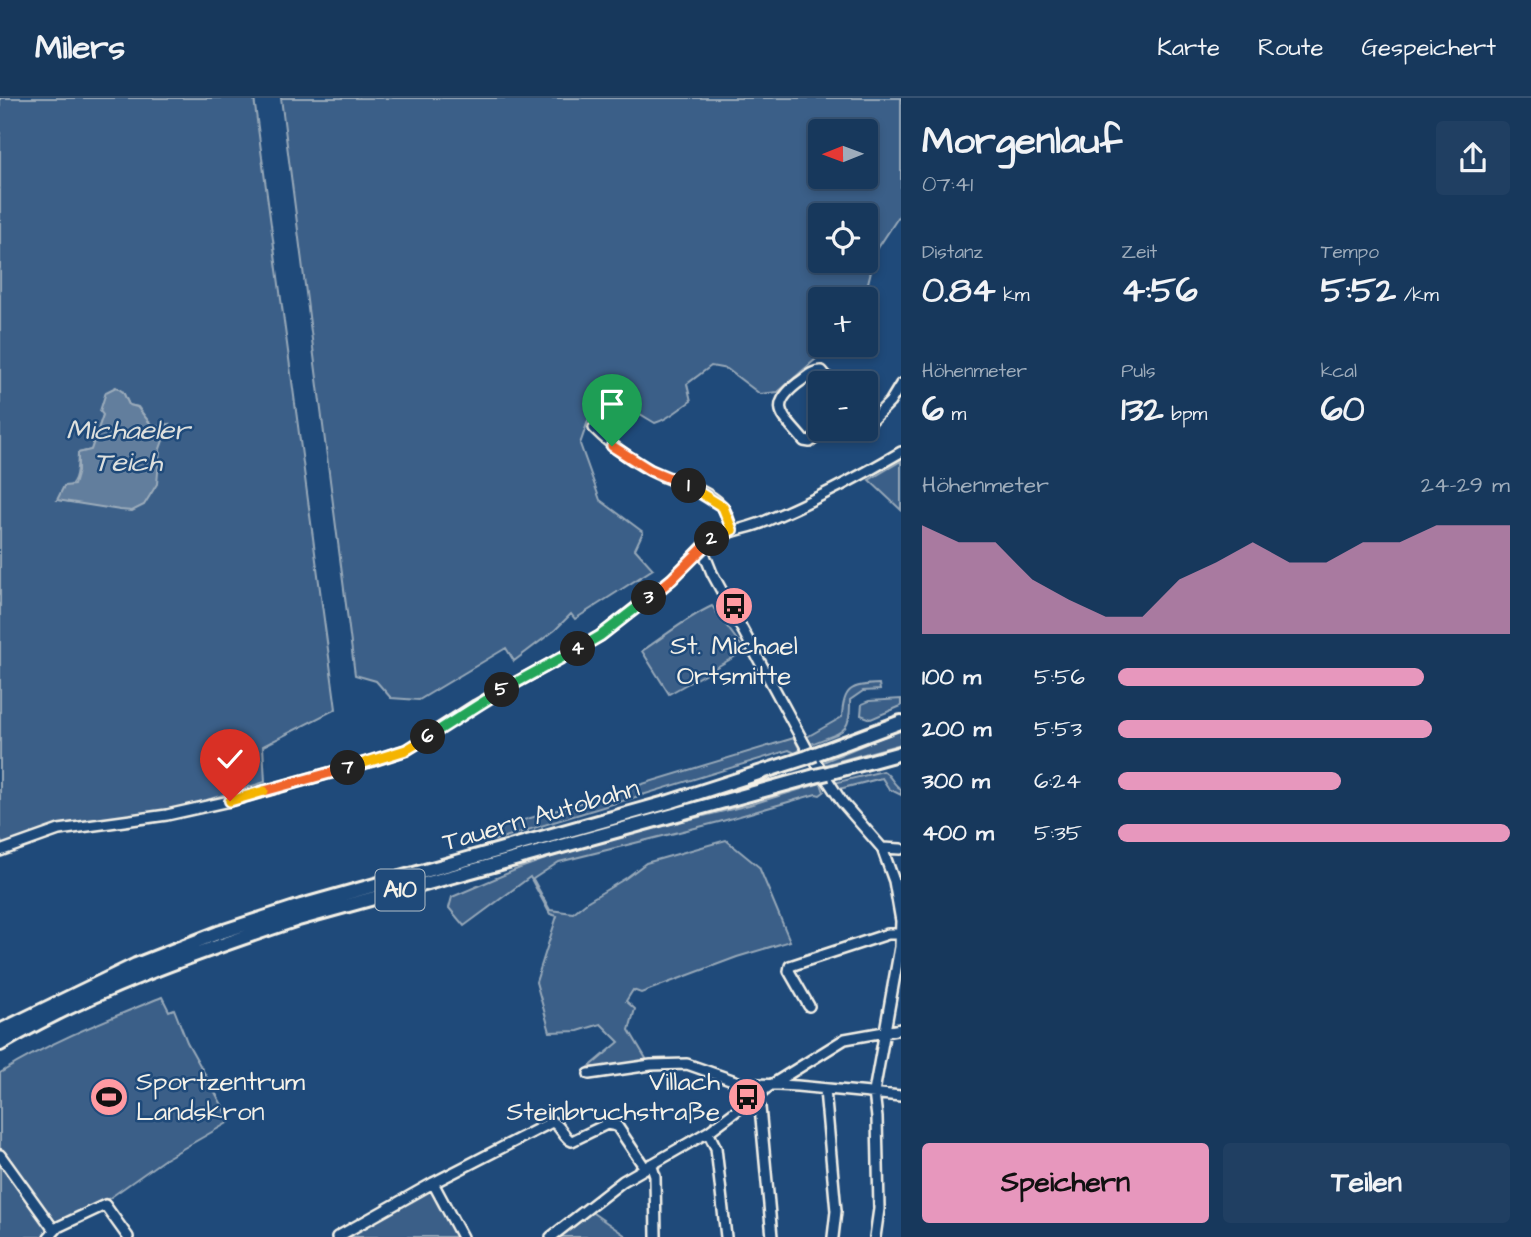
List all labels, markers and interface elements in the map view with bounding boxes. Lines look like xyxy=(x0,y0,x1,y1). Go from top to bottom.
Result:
text: Milers xyxy=(35,25,125,71)
text: Karte xyxy=(1157,31,1220,65)
text: Route xyxy=(1258,31,1323,65)
text: Gespeichert xyxy=(1361,31,1496,65)
text: Morgenlauf xyxy=(922,116,1122,168)
north arrow xyxy=(808,119,878,189)
map controls xyxy=(808,119,878,441)
button: share xyxy=(1436,121,1510,195)
text: 07:41 xyxy=(922,168,973,200)
button: locate xyxy=(808,203,878,273)
text: Distanz xyxy=(922,239,983,266)
text: Zeit xyxy=(1121,239,1157,266)
text: Tempo xyxy=(1321,239,1379,266)
text: 0.84 xyxy=(922,266,996,315)
text: 4:56 xyxy=(1121,266,1198,315)
text: 5:52 xyxy=(1321,266,1396,315)
text: km xyxy=(996,282,1030,309)
text: /km xyxy=(1396,282,1439,309)
button: + xyxy=(808,287,878,357)
text: Höhenmeter xyxy=(922,358,1027,385)
text: Puls xyxy=(1121,358,1156,385)
text: kcal xyxy=(1321,358,1357,385)
button: − xyxy=(808,371,878,441)
pin xyxy=(582,374,642,446)
icon: arrive xyxy=(593,385,631,423)
text: 6 xyxy=(922,385,944,434)
text: 132 xyxy=(1121,385,1164,434)
text: 60 xyxy=(1321,385,1365,434)
text: m xyxy=(944,401,966,428)
text: bpm xyxy=(1164,401,1207,428)
water label: Michaeler Teich xyxy=(66,411,192,482)
pin: 1 xyxy=(672,468,706,504)
text: Höhenmeter xyxy=(922,469,1049,501)
text: 24–29 m xyxy=(1421,469,1510,501)
text: 1 xyxy=(687,472,690,499)
pin: 2 xyxy=(694,522,730,556)
text: 2 xyxy=(706,525,717,552)
pin: 3 xyxy=(632,580,666,616)
text: 3 xyxy=(644,584,653,611)
bus stop icon: St. Michael Ortsmitte xyxy=(713,585,755,627)
place label: St. Michael Ortsmitte xyxy=(670,628,798,694)
pin: 4 xyxy=(560,632,596,666)
text: 4 xyxy=(571,635,584,662)
text: 100 m xyxy=(922,661,981,693)
text: 5:56 xyxy=(1034,661,1085,693)
pin: 5 xyxy=(484,672,520,708)
text: 5 xyxy=(495,676,508,703)
text: 200 m xyxy=(922,713,991,745)
text: 5:53 xyxy=(1034,713,1082,745)
pin: 6 xyxy=(410,720,446,754)
text: 6 xyxy=(422,723,433,750)
pin xyxy=(200,729,260,801)
icon: check xyxy=(211,740,249,778)
pin: 7 xyxy=(330,750,366,786)
text: 7 xyxy=(342,754,353,781)
text: 300 m xyxy=(922,765,990,797)
text: 6:24 xyxy=(1034,765,1081,797)
street label: Tauern Autobahn xyxy=(438,770,644,860)
text: 400 m xyxy=(922,817,994,849)
text: 5:35 xyxy=(1034,817,1082,849)
road number: A10 xyxy=(376,870,424,910)
place label: Sportzentrum Landskron xyxy=(136,1064,306,1130)
place label: Villach Steinbruchstraße xyxy=(507,1064,720,1130)
sports icon: Sportzentrum Landskron xyxy=(88,1076,130,1118)
bus stop icon: Villach Steinbruchstraße xyxy=(726,1076,768,1118)
button: Speichern xyxy=(922,1143,1209,1223)
button: Teilen xyxy=(1223,1143,1510,1223)

